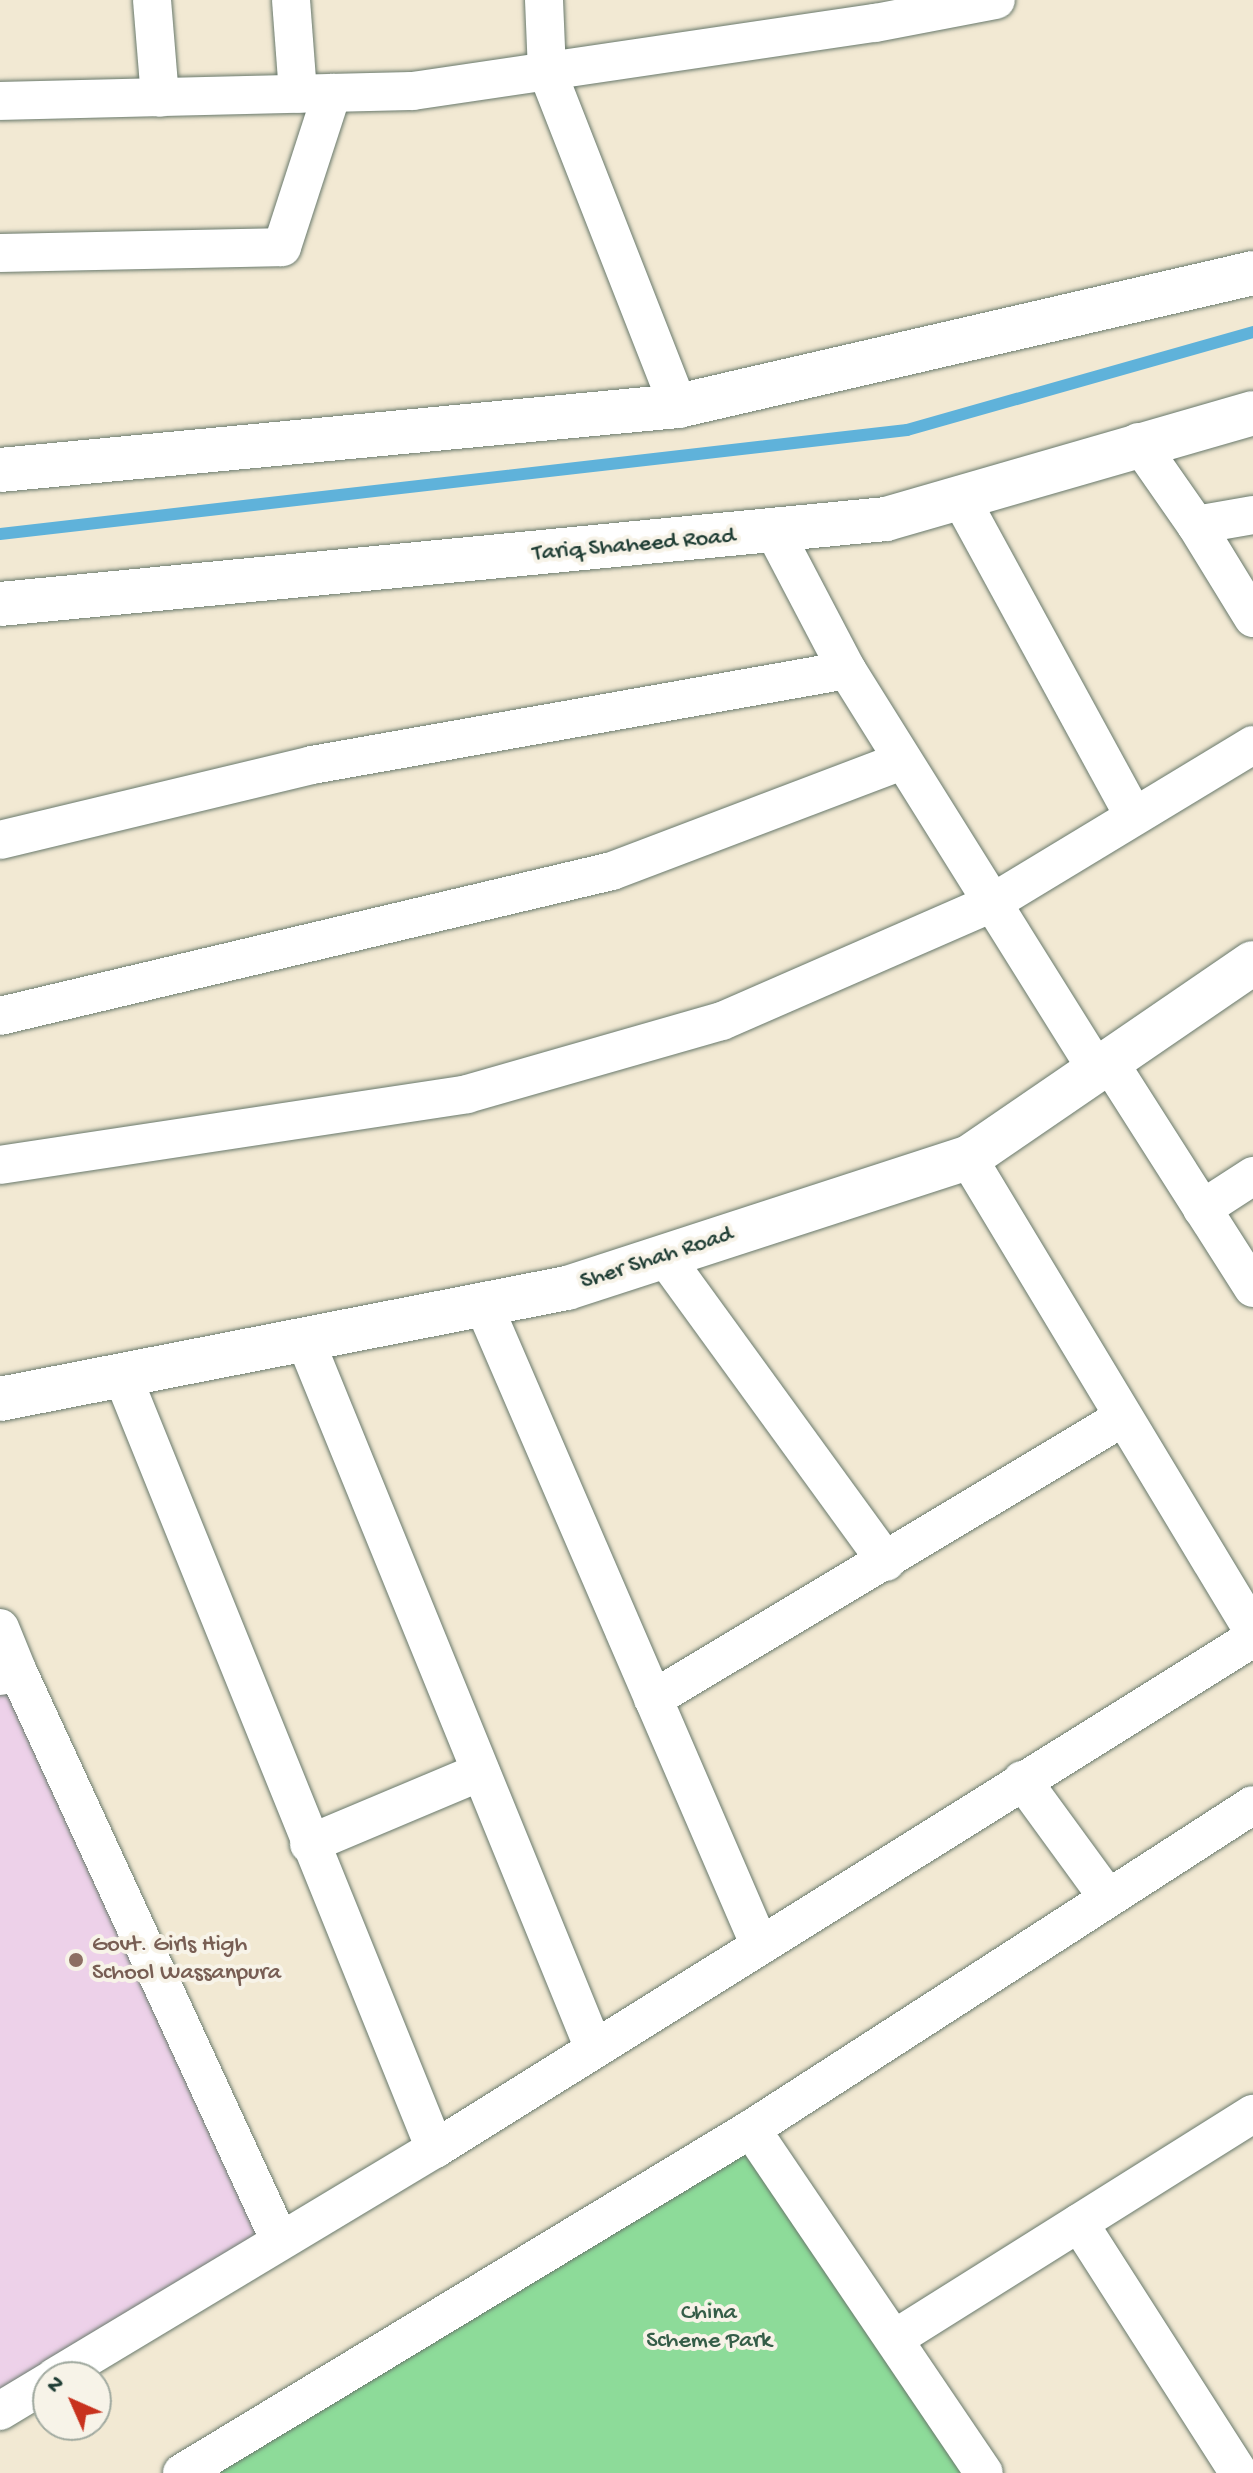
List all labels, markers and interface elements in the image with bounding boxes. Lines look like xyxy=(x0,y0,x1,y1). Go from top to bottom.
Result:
street label: Tariq Shaheed Road xyxy=(531,523,737,569)
street label: Sher Shah Road xyxy=(577,1221,737,1297)
place label: Govt. Girls High School Wassanpura xyxy=(92,1932,281,1988)
marker: Govt. Girls High School Wassanpura xyxy=(67,1951,85,1969)
park label: China Scheme Park xyxy=(646,2300,772,2356)
north arrow xyxy=(32,2361,112,2441)
text: N xyxy=(42,2371,71,2400)

